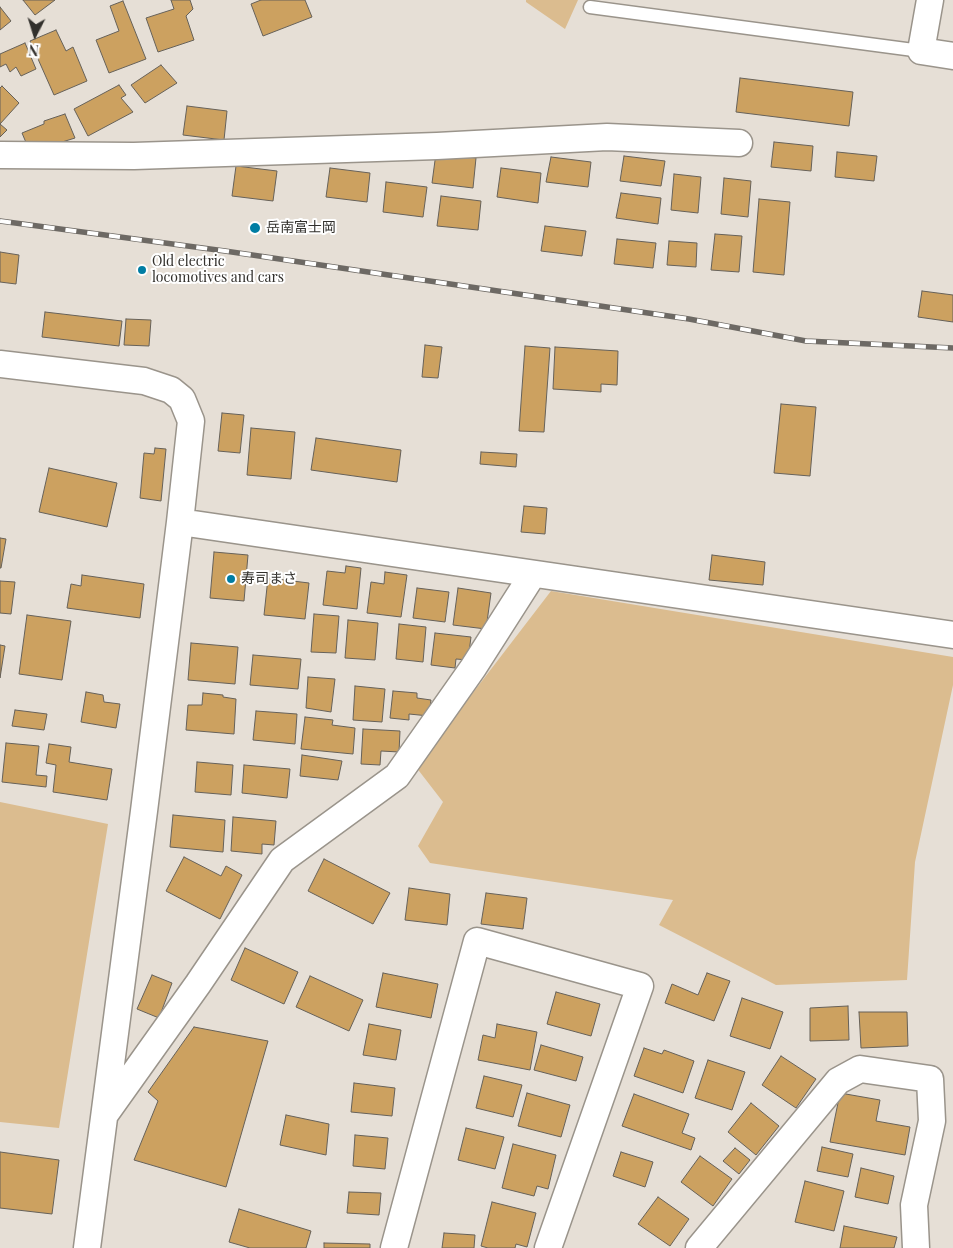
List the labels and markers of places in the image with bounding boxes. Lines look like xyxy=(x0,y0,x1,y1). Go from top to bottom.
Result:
place label: 岳南富士岡 xyxy=(266,220,336,236)
marker: 岳南富士岡 xyxy=(248,221,262,235)
place label: Old electric locomotives and cars xyxy=(152,254,284,286)
marker: Old electric locomotives and cars xyxy=(136,264,148,276)
place label: 寿司まさ xyxy=(241,571,297,587)
marker: 寿司まさ xyxy=(225,573,237,585)

